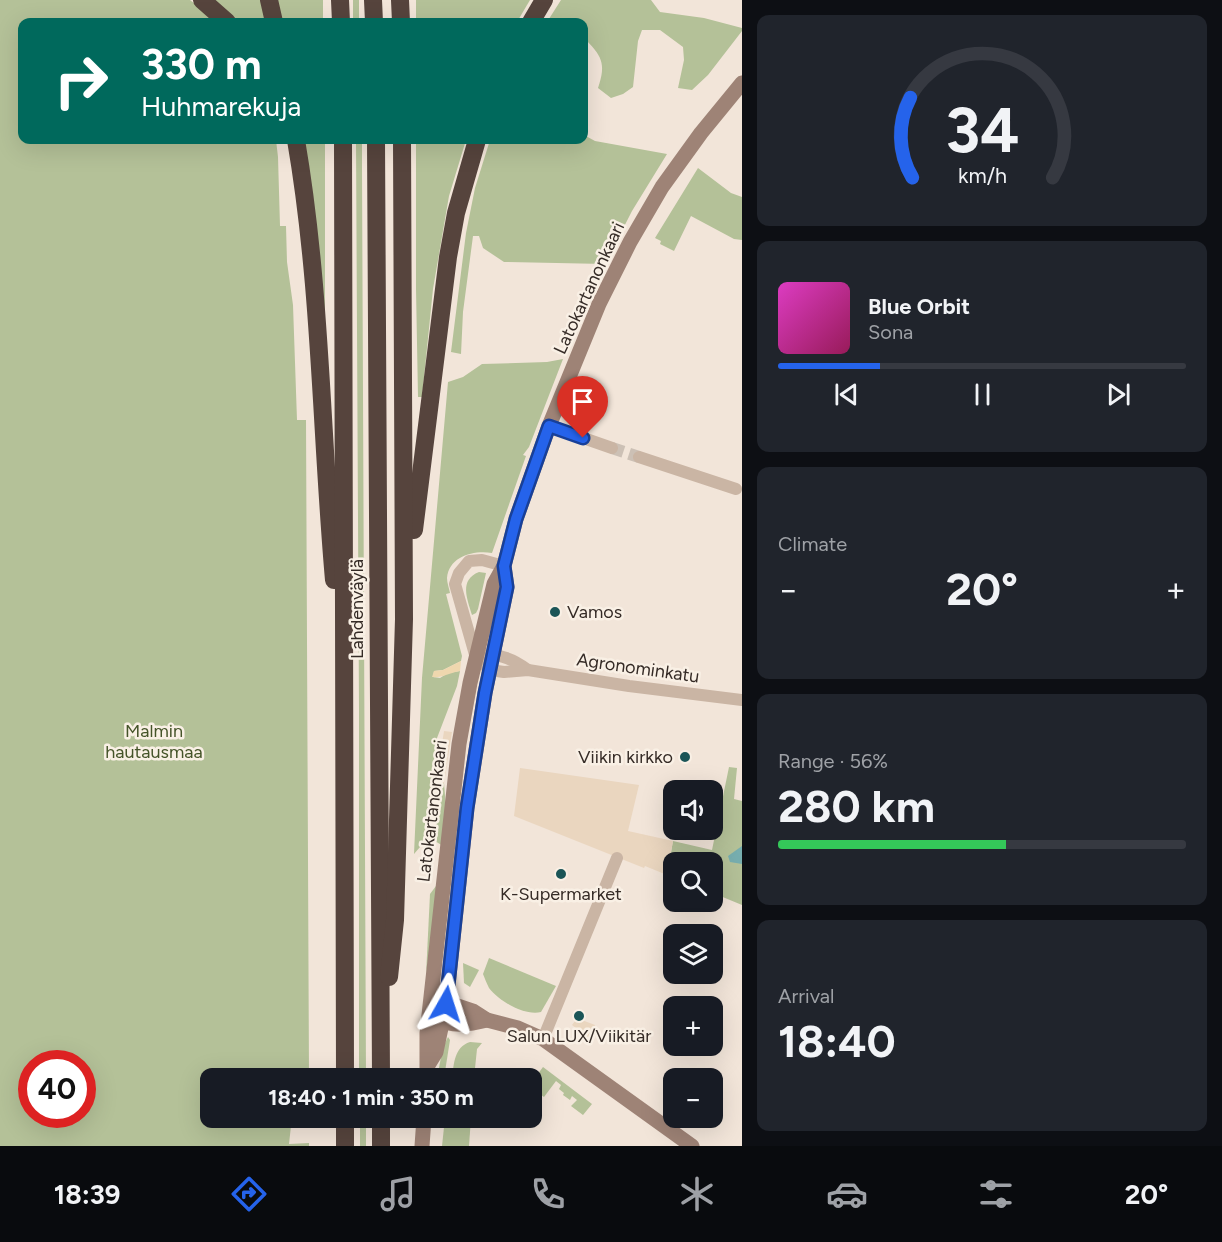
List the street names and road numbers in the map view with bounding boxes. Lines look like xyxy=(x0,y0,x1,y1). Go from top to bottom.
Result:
street label: Latokartanonkaari xyxy=(549,218,629,358)
street label: Lahdenväylä xyxy=(346,559,368,659)
street label: Agronominkatu xyxy=(575,648,701,688)
street label: Latokartanonkaari xyxy=(412,739,452,883)

